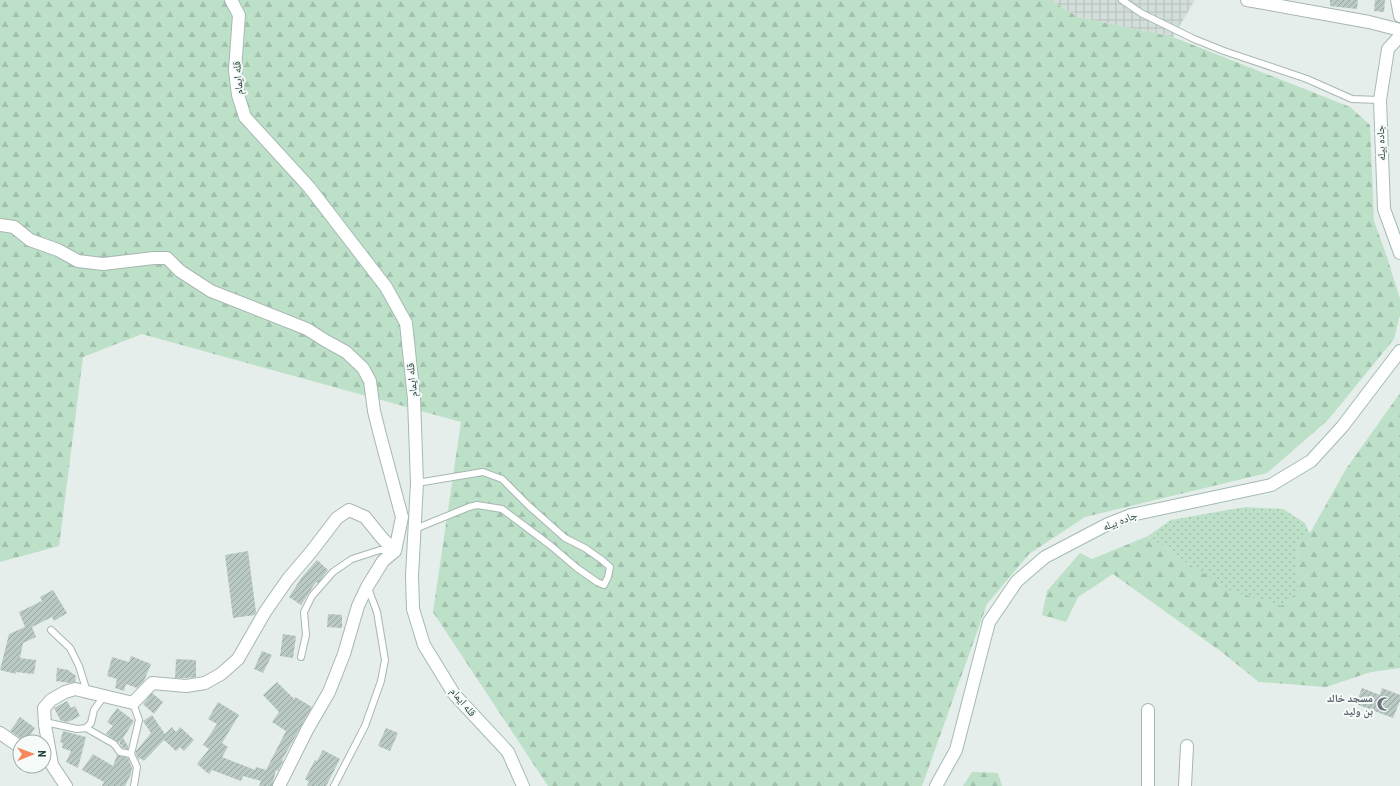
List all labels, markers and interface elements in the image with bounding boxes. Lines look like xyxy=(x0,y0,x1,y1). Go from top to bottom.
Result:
street label: قله ایمام xyxy=(230,60,246,95)
street label: جاده بیله xyxy=(1374,125,1388,161)
street label: قله ایمام xyxy=(404,362,420,398)
street label: جاده بیله xyxy=(1101,508,1139,534)
street label: قله ایمام xyxy=(447,685,479,719)
place label: مسجد خالد بن ولید xyxy=(1327,692,1373,719)
mosque icon: مسجد خالد بن ولید xyxy=(1376,696,1392,712)
north arrow xyxy=(12,734,52,774)
text: N xyxy=(35,750,48,758)

